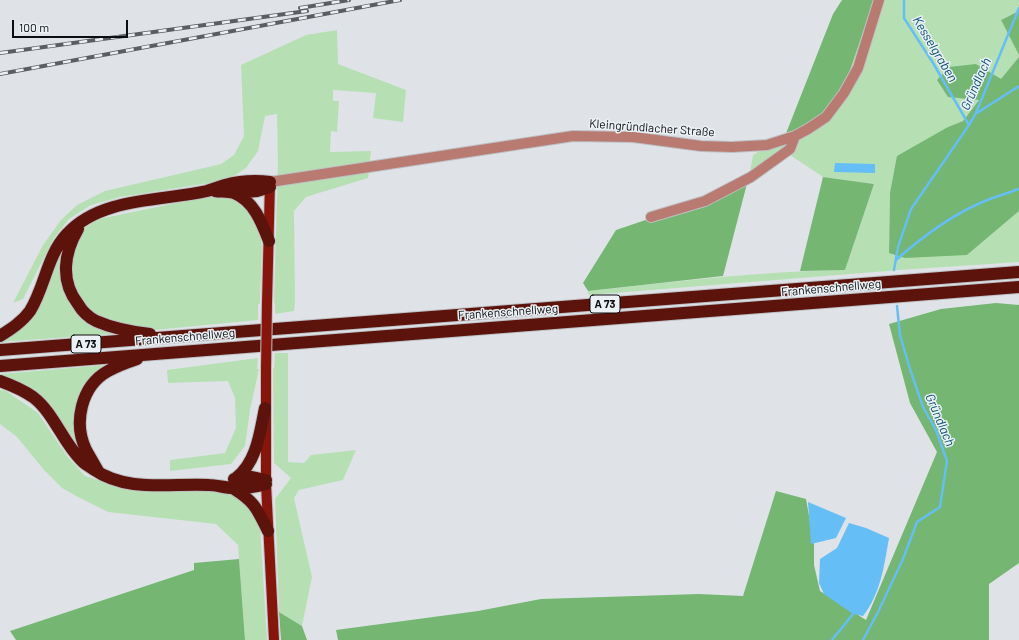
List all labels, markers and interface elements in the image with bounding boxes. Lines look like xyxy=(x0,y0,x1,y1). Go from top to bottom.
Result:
scale bar xyxy=(14,12,130,38)
water label: Kesselgraben xyxy=(909,13,961,85)
text: 100 m xyxy=(19,20,49,34)
water label: Gründlach xyxy=(958,55,994,113)
street label: Kleingründlacher Straße xyxy=(589,116,715,140)
street label: Frankenschnellweg xyxy=(780,276,882,300)
road number: A 73 xyxy=(590,295,620,313)
street label: Frankenschnellweg xyxy=(457,301,559,323)
street label: Frankenschnellweg xyxy=(134,325,236,349)
road number: A 73 xyxy=(71,335,101,353)
water label: Gründlach xyxy=(922,391,958,449)

